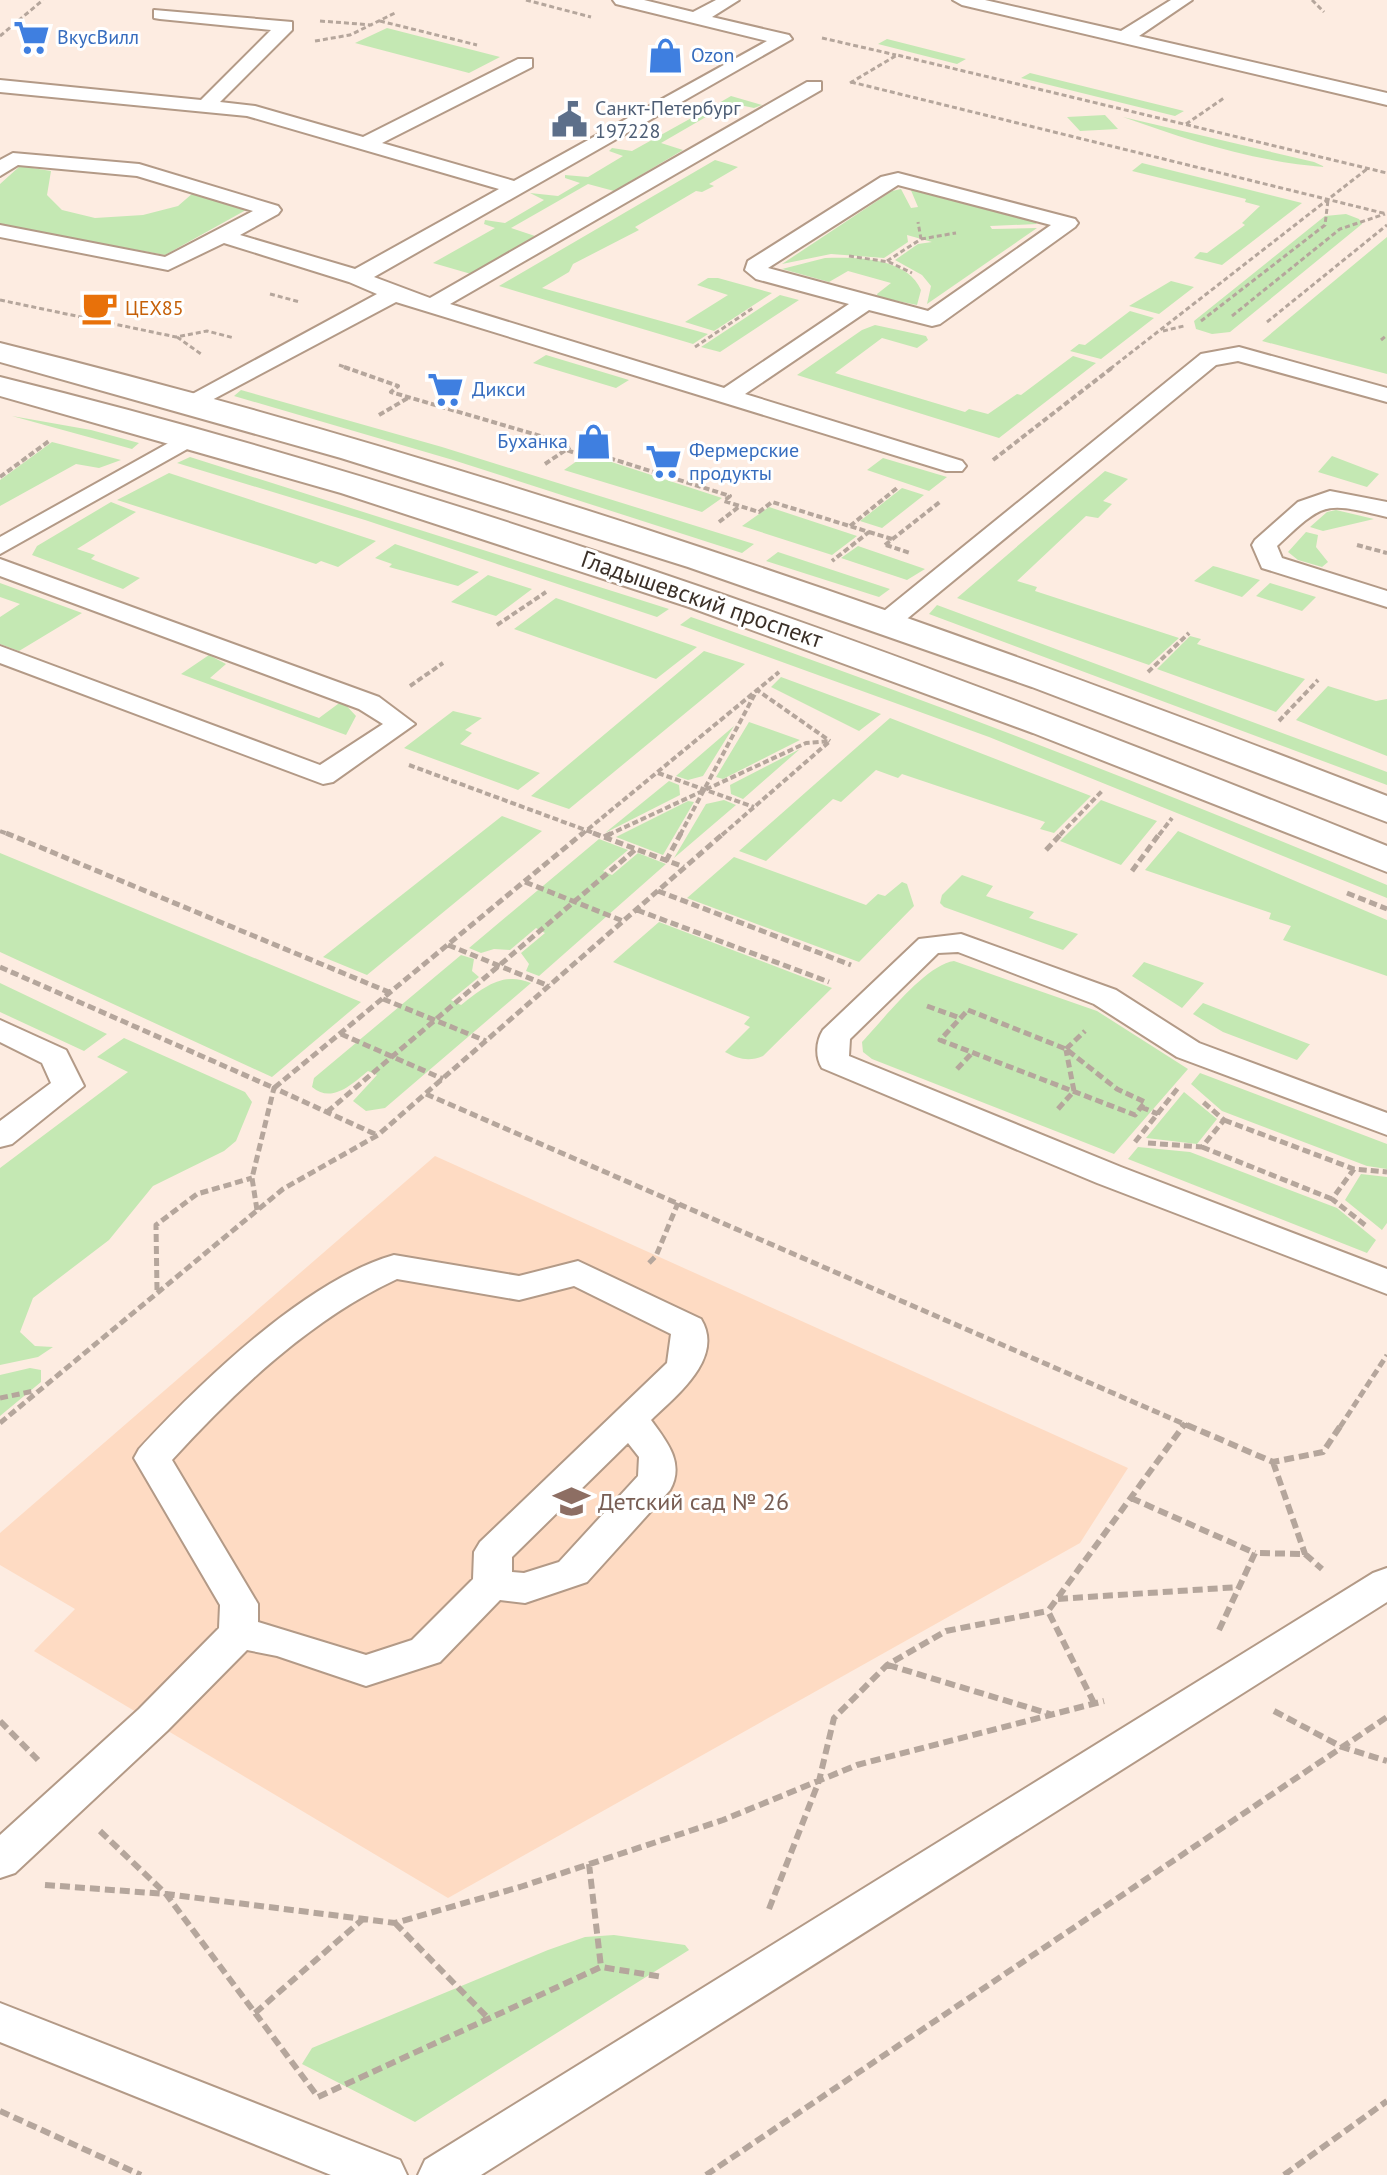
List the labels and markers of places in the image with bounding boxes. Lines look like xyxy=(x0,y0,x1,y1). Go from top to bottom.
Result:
supermarket icon: ВкусВилл xyxy=(12,18,50,56)
place label: ВкусВилл xyxy=(57,24,139,50)
shop icon: Ozon xyxy=(646,36,684,74)
place label: Ozon xyxy=(691,42,735,68)
place label: Санкт-Петербург 197228 xyxy=(595,95,741,144)
public building icon: Санкт-Петербург 197228 xyxy=(550,100,588,138)
cafe icon: ЦЕХ85 xyxy=(80,289,118,327)
place label: ЦЕХ85 xyxy=(125,295,184,321)
supermarket icon: Дикси xyxy=(427,370,465,408)
place label: Дикси xyxy=(472,376,526,402)
shop icon: Буханка xyxy=(575,422,613,460)
place label: Буханка xyxy=(497,428,568,454)
place label: Фермерские продукты xyxy=(689,437,799,486)
supermarket icon: Фермерские продукты xyxy=(644,442,682,480)
school or university icon: Детский сад № 26 xyxy=(553,1482,591,1520)
place label: Детский сад № 26 xyxy=(598,1486,789,1517)

